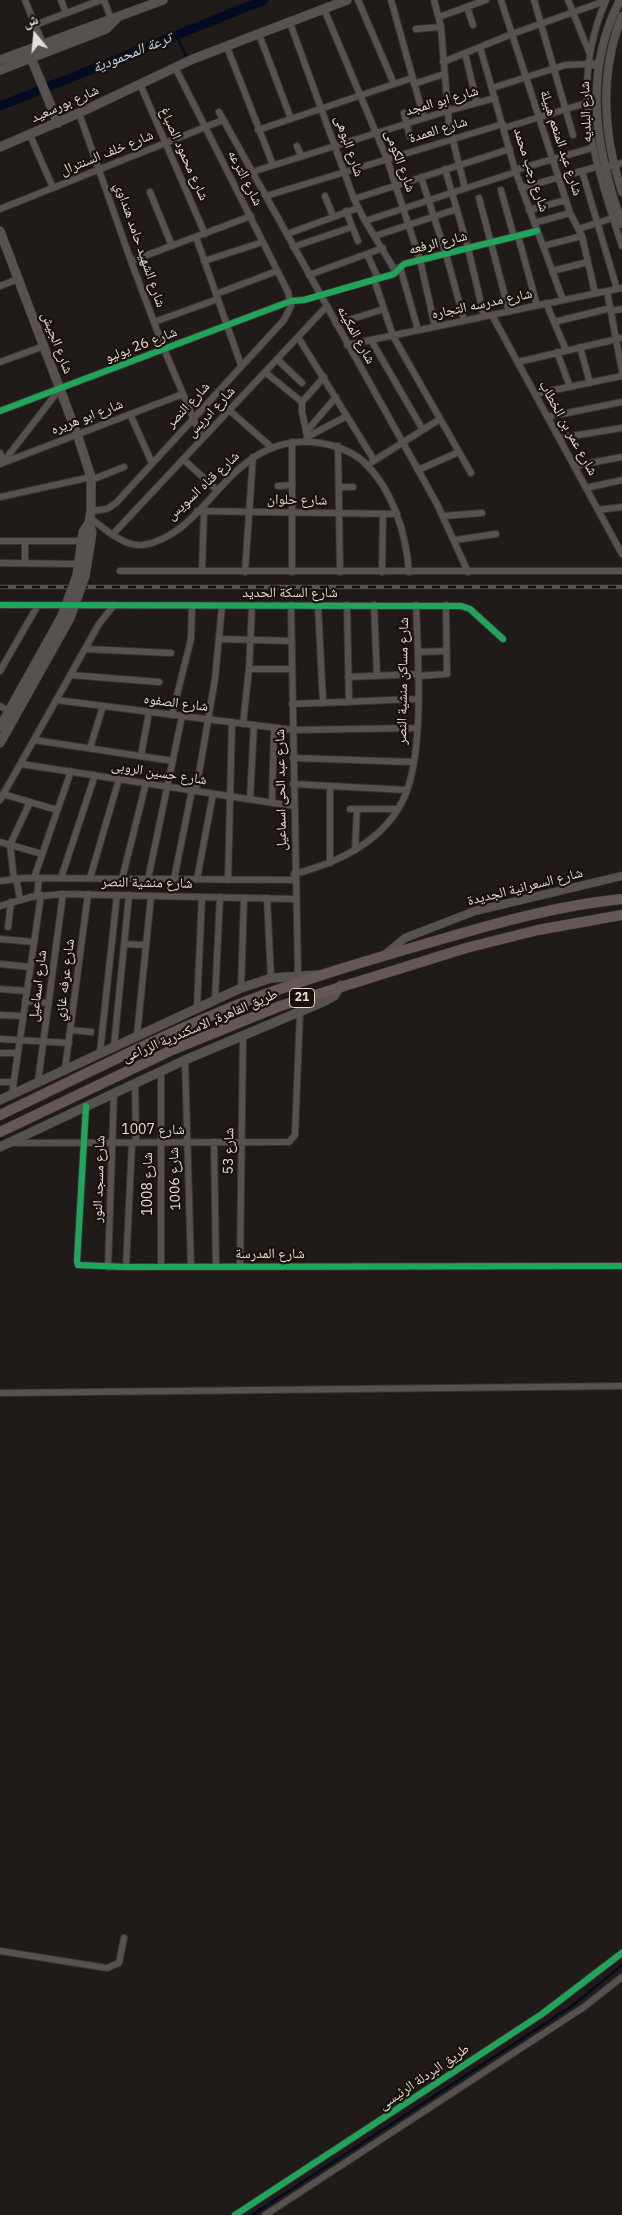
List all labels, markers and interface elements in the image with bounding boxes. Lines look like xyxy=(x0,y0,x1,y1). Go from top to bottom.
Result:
north arrow xyxy=(10,10,60,60)
text: ش xyxy=(21,10,40,31)
water label: ترعة المحمودية xyxy=(90,29,174,77)
street label: شارع البلديه xyxy=(577,81,595,143)
street label: شارع بورسعيد xyxy=(29,82,101,126)
street label: شارع ابو المجد xyxy=(404,83,480,119)
street label: شارع عبد المنعم هبيلة xyxy=(536,88,586,198)
street label: شارع محمود الصباغ xyxy=(156,105,212,203)
street label: شارع البوهى xyxy=(331,113,367,179)
street label: شارع العمدة xyxy=(407,113,469,147)
street label: شارع رجب محمد xyxy=(510,126,552,214)
street label: شارع خلف السنترال xyxy=(58,127,156,179)
street label: شارع الكومى xyxy=(381,127,419,195)
street label: شارع الترعه xyxy=(224,147,266,209)
street label: شارع الشهيد حامد هنداوي xyxy=(111,180,169,310)
street label: شارع الرفعه xyxy=(407,228,469,258)
street label: شارع مدرسه التجاره xyxy=(430,285,534,323)
street label: شارع المكينه xyxy=(333,303,379,367)
street label: شارع الجيش xyxy=(38,310,76,376)
street label: شارع 26 يوليو xyxy=(103,324,179,366)
street label: شارع النصر xyxy=(162,378,214,432)
street label: شارع عمر بن الخطاب xyxy=(535,378,601,478)
street label: شارع ادريس xyxy=(183,383,239,441)
street label: شارع ابو هريره xyxy=(49,396,125,438)
street label: شارع قناه السويس xyxy=(163,448,243,524)
street label: شارع حلوان xyxy=(267,491,327,509)
street label: شارع السكة الحديد xyxy=(242,585,338,601)
street label: شارع مساكن منشية النصر xyxy=(393,617,413,745)
street label: شارع الصفوه xyxy=(143,691,209,715)
street label: شارع عبد الحى اسماعيل xyxy=(272,729,290,851)
street label: شارع حسين الروبى xyxy=(110,757,208,789)
street label: شارع السعرانية الجديدة xyxy=(466,865,584,909)
street label: شارع منشية النصر xyxy=(101,874,193,892)
street label: شارع عرفه غازي xyxy=(52,938,78,1022)
street label: شارع اسماعيل xyxy=(25,949,51,1023)
street label: طريق القاهرة, الاسكندرية الزراعى xyxy=(120,986,280,1066)
road number: 21 xyxy=(290,988,314,1008)
street label: شارع 1007 xyxy=(121,1122,185,1138)
street label: شارع 53 xyxy=(220,1127,238,1175)
street label: شارع مسجد النور xyxy=(89,1135,109,1223)
street label: شارع 1006 xyxy=(165,1147,185,1211)
street label: شارع 1008 xyxy=(140,1152,156,1216)
street label: شارع المدرسة xyxy=(235,1246,305,1262)
street label: طريق البردلة الرئيسى xyxy=(375,2040,473,2114)

